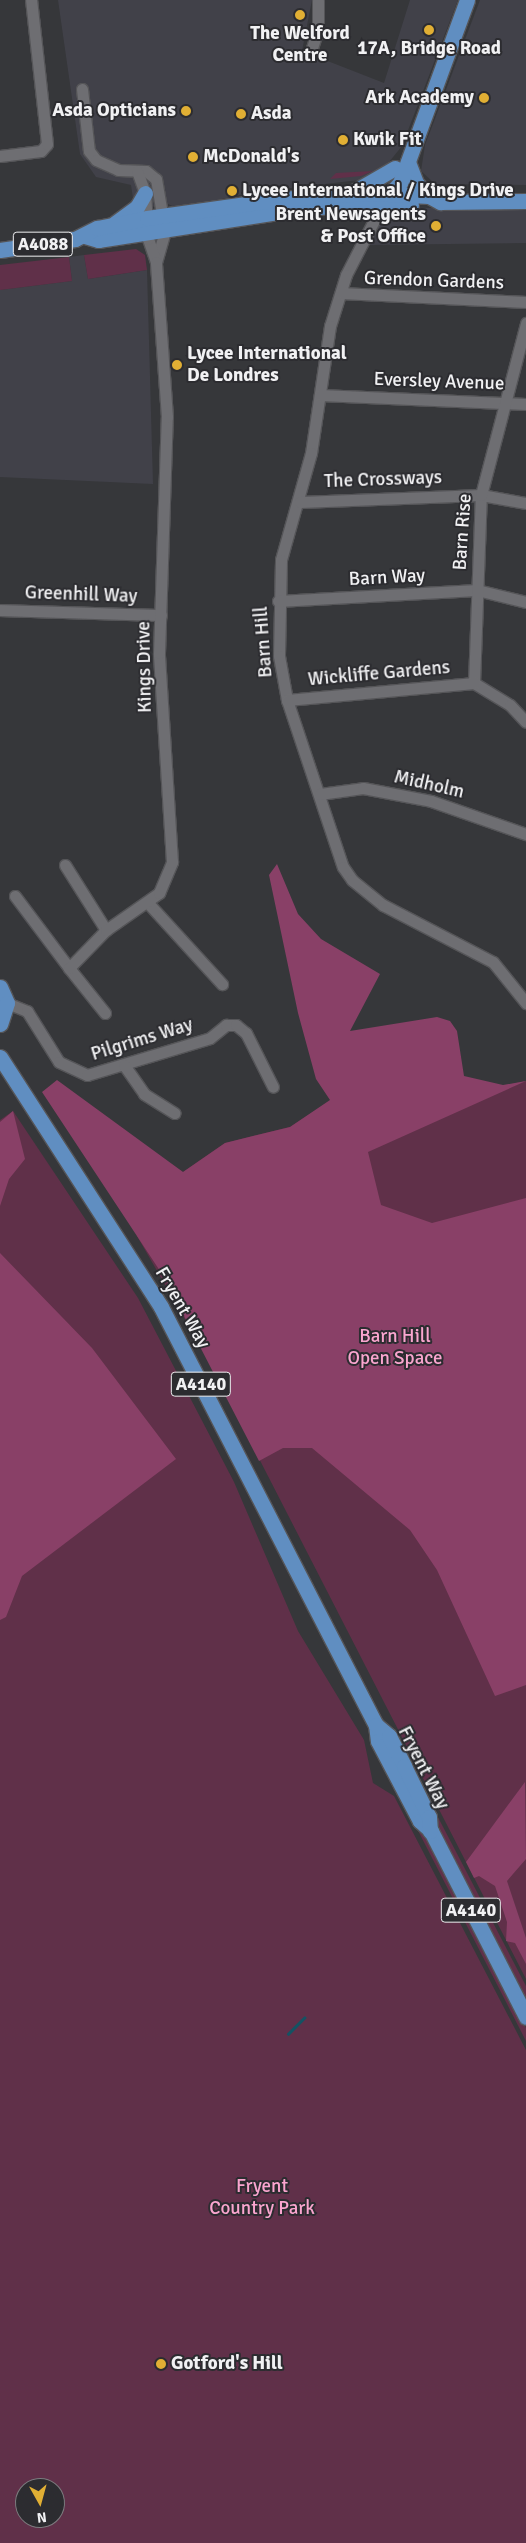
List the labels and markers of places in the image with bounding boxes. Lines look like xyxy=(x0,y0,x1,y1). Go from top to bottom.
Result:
marker: The Welford Centre xyxy=(294,9,306,21)
place label: The Welford Centre xyxy=(250,23,350,67)
marker: 17A, Bridge Road xyxy=(423,24,435,36)
place label: 17A, Bridge Road xyxy=(357,38,501,60)
place label: Ark Academy xyxy=(365,87,474,109)
marker: Ark Academy xyxy=(478,92,490,104)
place label: Asda Opticians xyxy=(52,100,176,122)
place label: Asda xyxy=(251,103,292,125)
marker: Asda Opticians xyxy=(180,105,192,117)
marker: Asda xyxy=(235,108,247,120)
place label: Kwik Fit xyxy=(353,129,422,151)
marker: Kwik Fit xyxy=(337,134,349,146)
place label: McDonald's xyxy=(203,146,299,168)
marker: McDonald's xyxy=(187,151,199,163)
place label: Lycee International / Kings Drive xyxy=(242,180,514,202)
marker: Lycee International / Kings Drive xyxy=(226,185,238,197)
place label: Brent Newsagents & Post Office xyxy=(276,204,426,248)
marker: Brent Newsagents & Post Office xyxy=(430,220,442,232)
place label: Lycee International De Londres xyxy=(187,343,347,387)
marker: Lycee International De Londres xyxy=(171,359,183,371)
place label: Gotford's Hill xyxy=(171,2353,283,2375)
marker: Gotford's Hill xyxy=(155,2358,167,2370)

